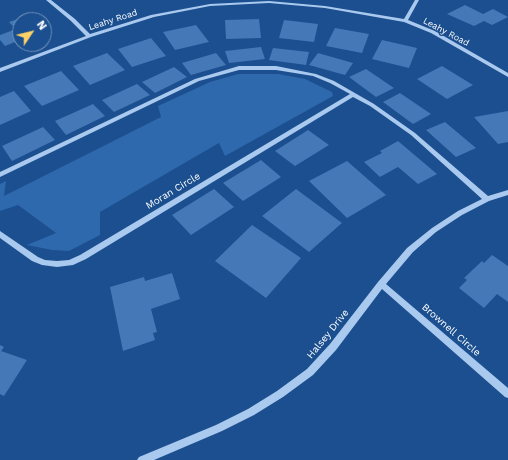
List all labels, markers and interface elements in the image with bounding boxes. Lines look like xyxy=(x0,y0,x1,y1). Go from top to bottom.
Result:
street label: Leahy Road xyxy=(87,7,139,33)
north arrow xyxy=(12,12,52,52)
street label: Leahy Road xyxy=(421,15,471,49)
text: N xyxy=(34,18,49,32)
street label: Moran Circle xyxy=(144,170,202,212)
street label: Brownell Circle xyxy=(419,301,483,359)
street label: Halsey Drive xyxy=(304,307,352,361)

